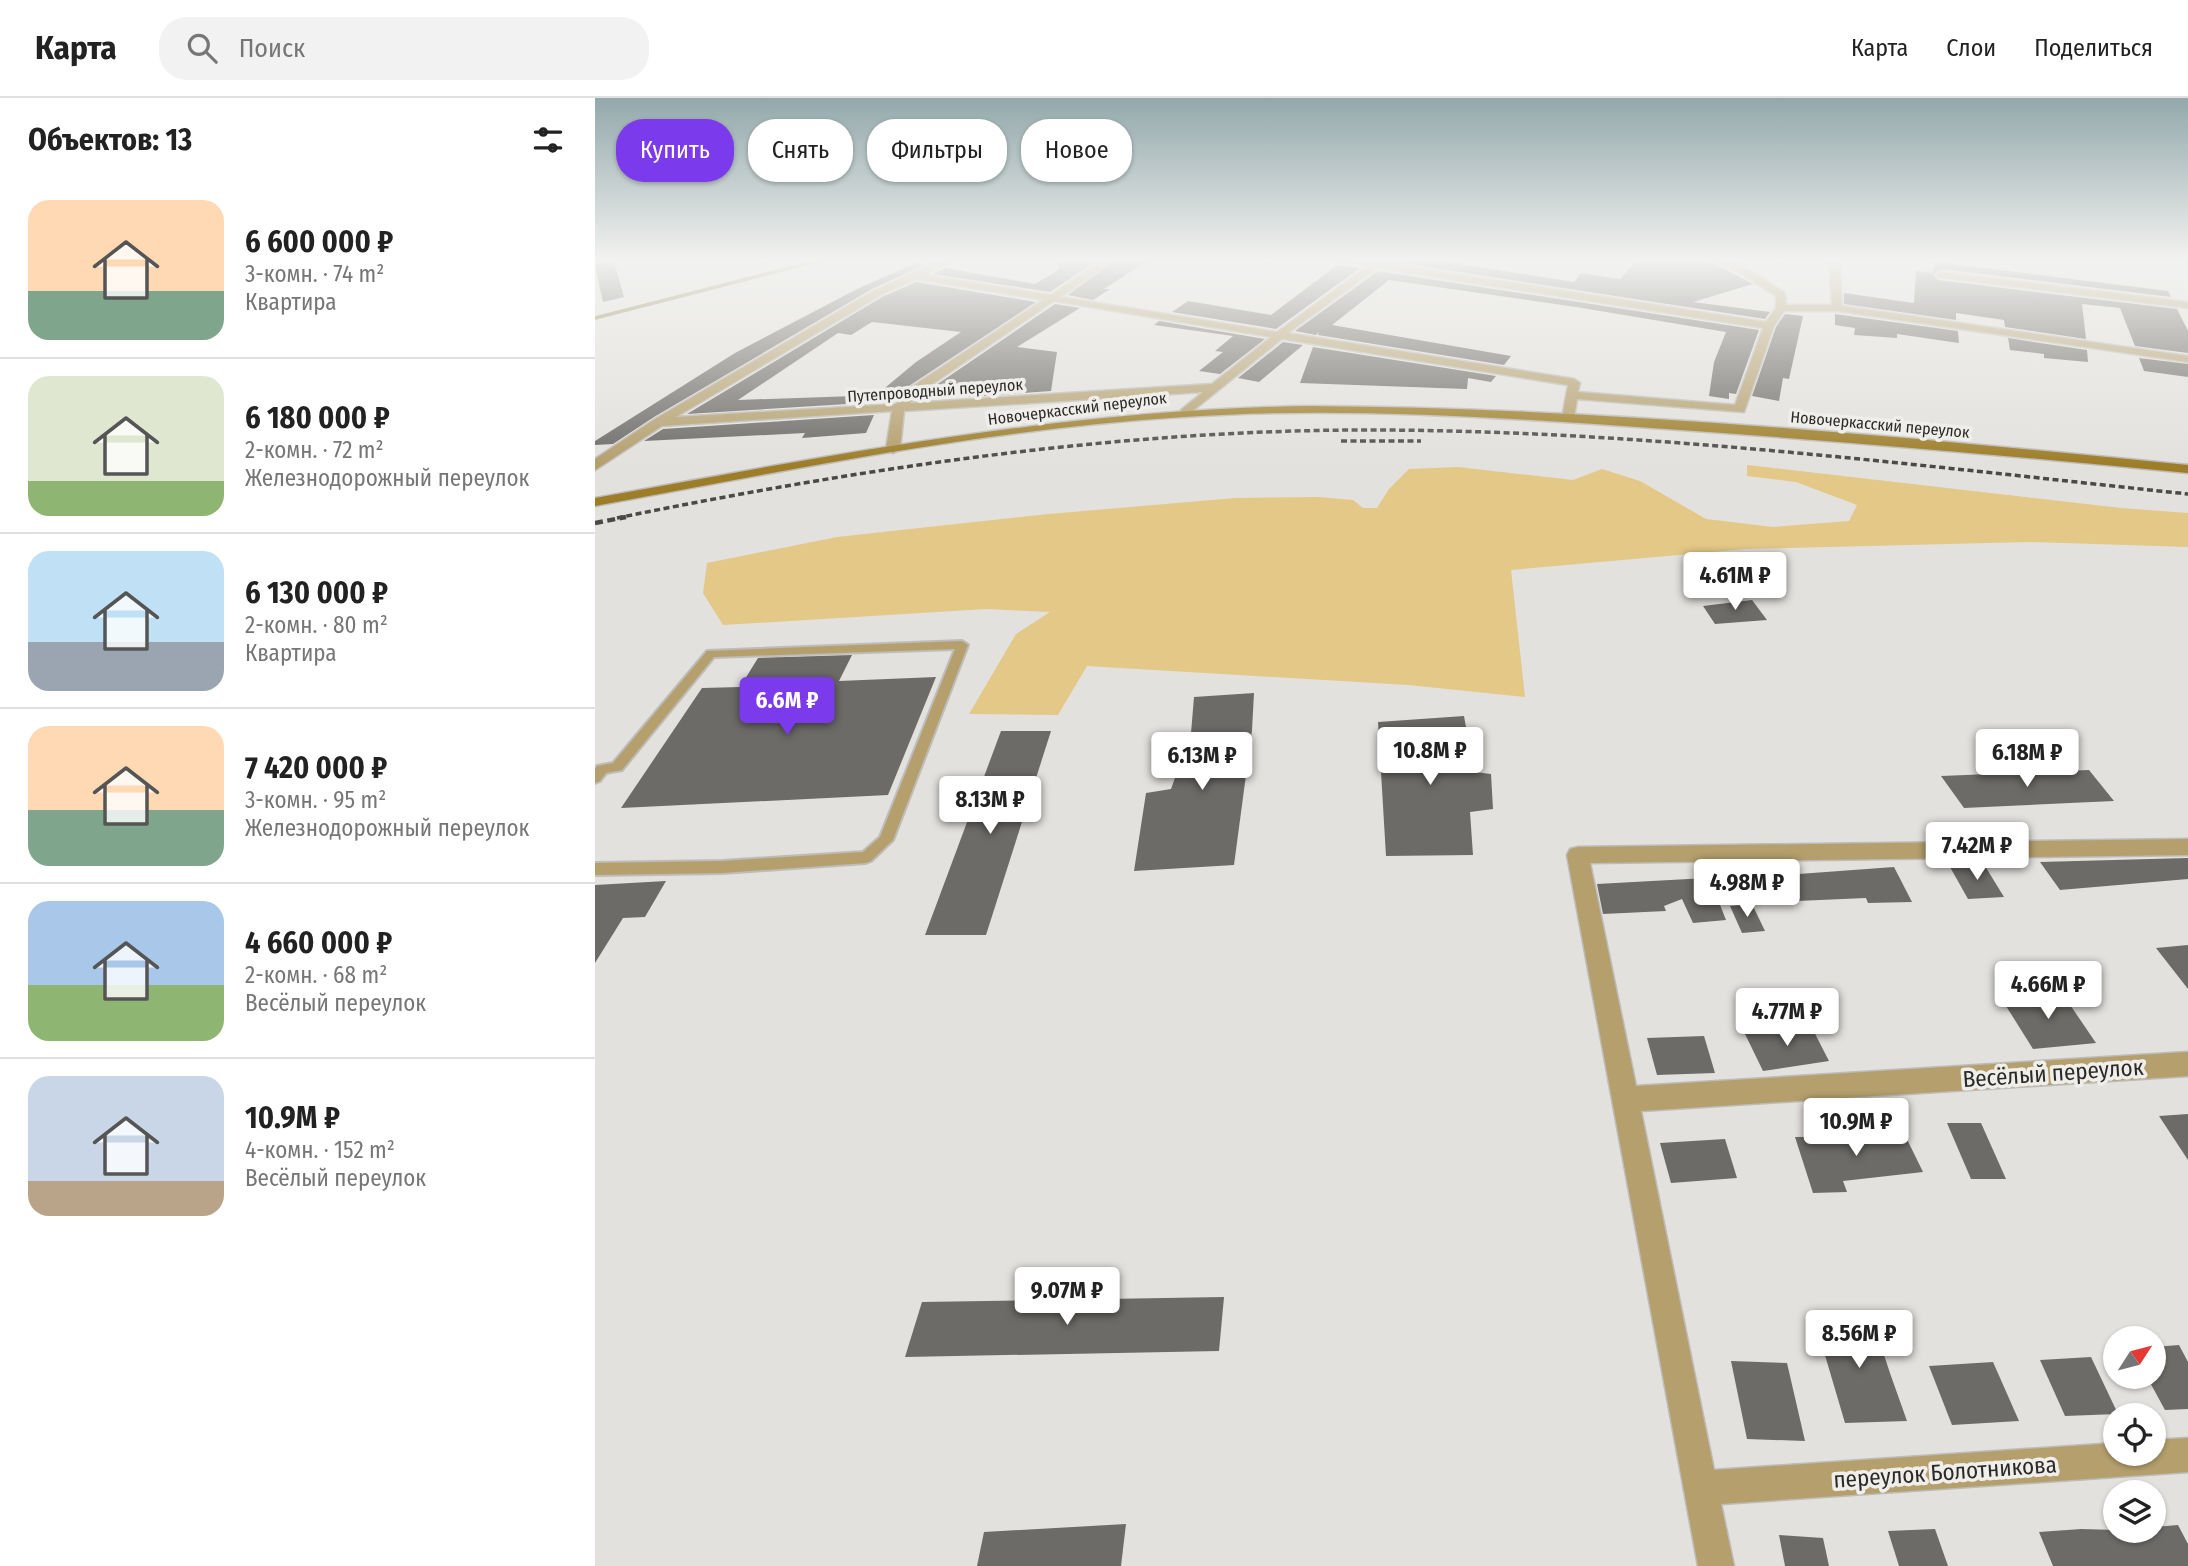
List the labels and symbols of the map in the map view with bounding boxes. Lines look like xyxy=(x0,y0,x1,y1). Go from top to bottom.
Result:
street label: Путепроводный переулок xyxy=(847,375,1024,406)
street label: Новочеркасский переулок xyxy=(987,388,1168,429)
street label: Новочеркасский переулок xyxy=(1790,407,1971,442)
pin: 4.61M ₽ xyxy=(1670,552,1800,612)
pin: 6.6M ₽ xyxy=(730,678,844,737)
pin: 10.8M ₽ xyxy=(1365,728,1495,787)
pin: 6.18M ₽ xyxy=(1962,730,2092,789)
pin: 6.13M ₽ xyxy=(1137,732,1267,792)
pin: 8.13M ₽ xyxy=(925,776,1055,836)
pin: 7.42M ₽ xyxy=(1912,822,2042,882)
pin: 4.98M ₽ xyxy=(1682,860,1812,919)
pin: 4.66M ₽ xyxy=(1983,962,2113,1021)
pin: 4.77M ₽ xyxy=(1722,988,1852,1048)
street label: Весёлый переулок xyxy=(1962,1053,2145,1093)
pin: 10.9M ₽ xyxy=(1791,1098,1921,1158)
pin: 9.07M ₽ xyxy=(1002,1268,1132,1327)
pin: 8.56M ₽ xyxy=(1794,1310,1924,1370)
north arrow xyxy=(2103,1326,2167,1390)
street label: переулок Болотникова xyxy=(1832,1450,2058,1494)

